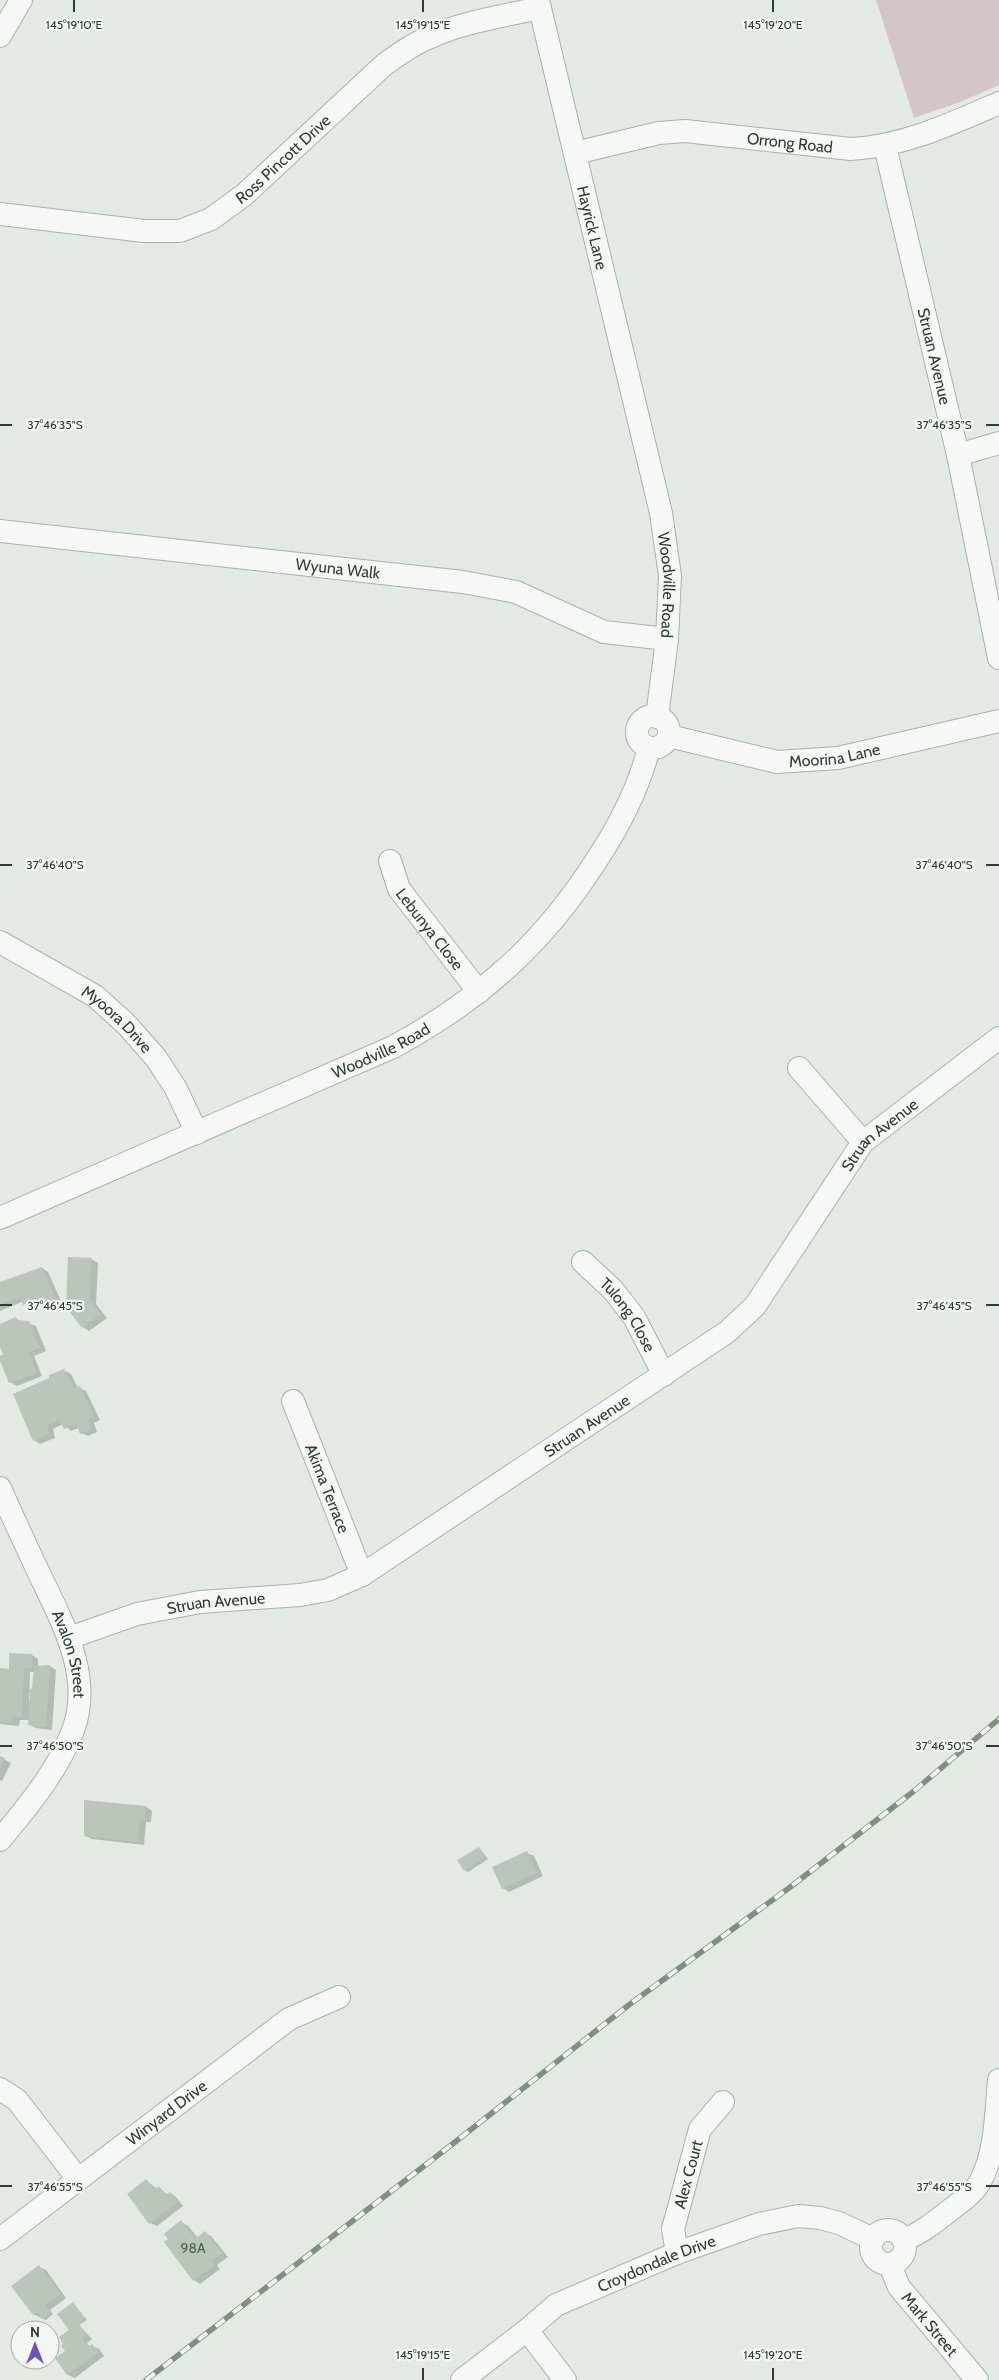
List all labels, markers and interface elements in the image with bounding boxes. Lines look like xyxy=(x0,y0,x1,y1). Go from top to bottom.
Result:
text: 145°19'10"E xyxy=(46,17,103,32)
text: 145°19'15"E xyxy=(396,17,451,32)
text: 145°19'20"E xyxy=(744,17,803,32)
street label: Ross Pincott Drive xyxy=(232,110,334,208)
street label: Orrong Road xyxy=(746,128,834,156)
street label: Hayrick Lane xyxy=(573,184,612,272)
street label: Struan Avenue xyxy=(914,306,955,407)
text: 37°46'35"S xyxy=(27,417,83,432)
text: 37°46'35"S xyxy=(916,417,972,432)
street label: Woodville Road xyxy=(654,531,680,638)
street label: Wyuna Walk xyxy=(295,554,382,582)
street label: Moorina Lane xyxy=(788,739,882,771)
text: 37°46'40"S xyxy=(26,857,84,872)
text: 37°46'40"S xyxy=(915,857,973,872)
street label: Lebunya Close xyxy=(392,884,468,974)
street label: Myoora Drive xyxy=(79,981,156,1057)
street label: Woodville Road xyxy=(329,1019,433,1082)
street label: Struan Avenue xyxy=(837,1094,921,1175)
street label: Tulong Close xyxy=(596,1274,660,1355)
text: 37°46'45"S xyxy=(27,1298,83,1313)
text: 37°46'45"S xyxy=(916,1298,972,1313)
street label: Struan Avenue xyxy=(540,1390,633,1461)
street label: Akima Terrace xyxy=(301,1441,354,1536)
street label: Struan Avenue xyxy=(165,1588,266,1618)
street label: Avalon Street xyxy=(48,1607,89,1699)
text: 37°46'50"S xyxy=(26,1738,84,1753)
text: 37°46'50"S xyxy=(915,1738,973,1753)
street label: Winyard Drive xyxy=(122,2076,210,2149)
street label: Alex Court xyxy=(669,2137,706,2211)
text: 37°46'55"S xyxy=(27,2179,83,2194)
text: 37°46'55"S xyxy=(916,2179,972,2194)
street label: Croydondale Drive xyxy=(594,2231,718,2296)
house number: 98A xyxy=(180,2239,206,2257)
street label: Mark Street xyxy=(898,2288,963,2360)
north arrow xyxy=(10,2320,60,2370)
text: N xyxy=(30,2323,40,2341)
text: 145°19'15"E xyxy=(396,2347,451,2362)
text: 145°19'20"E xyxy=(744,2347,803,2362)

